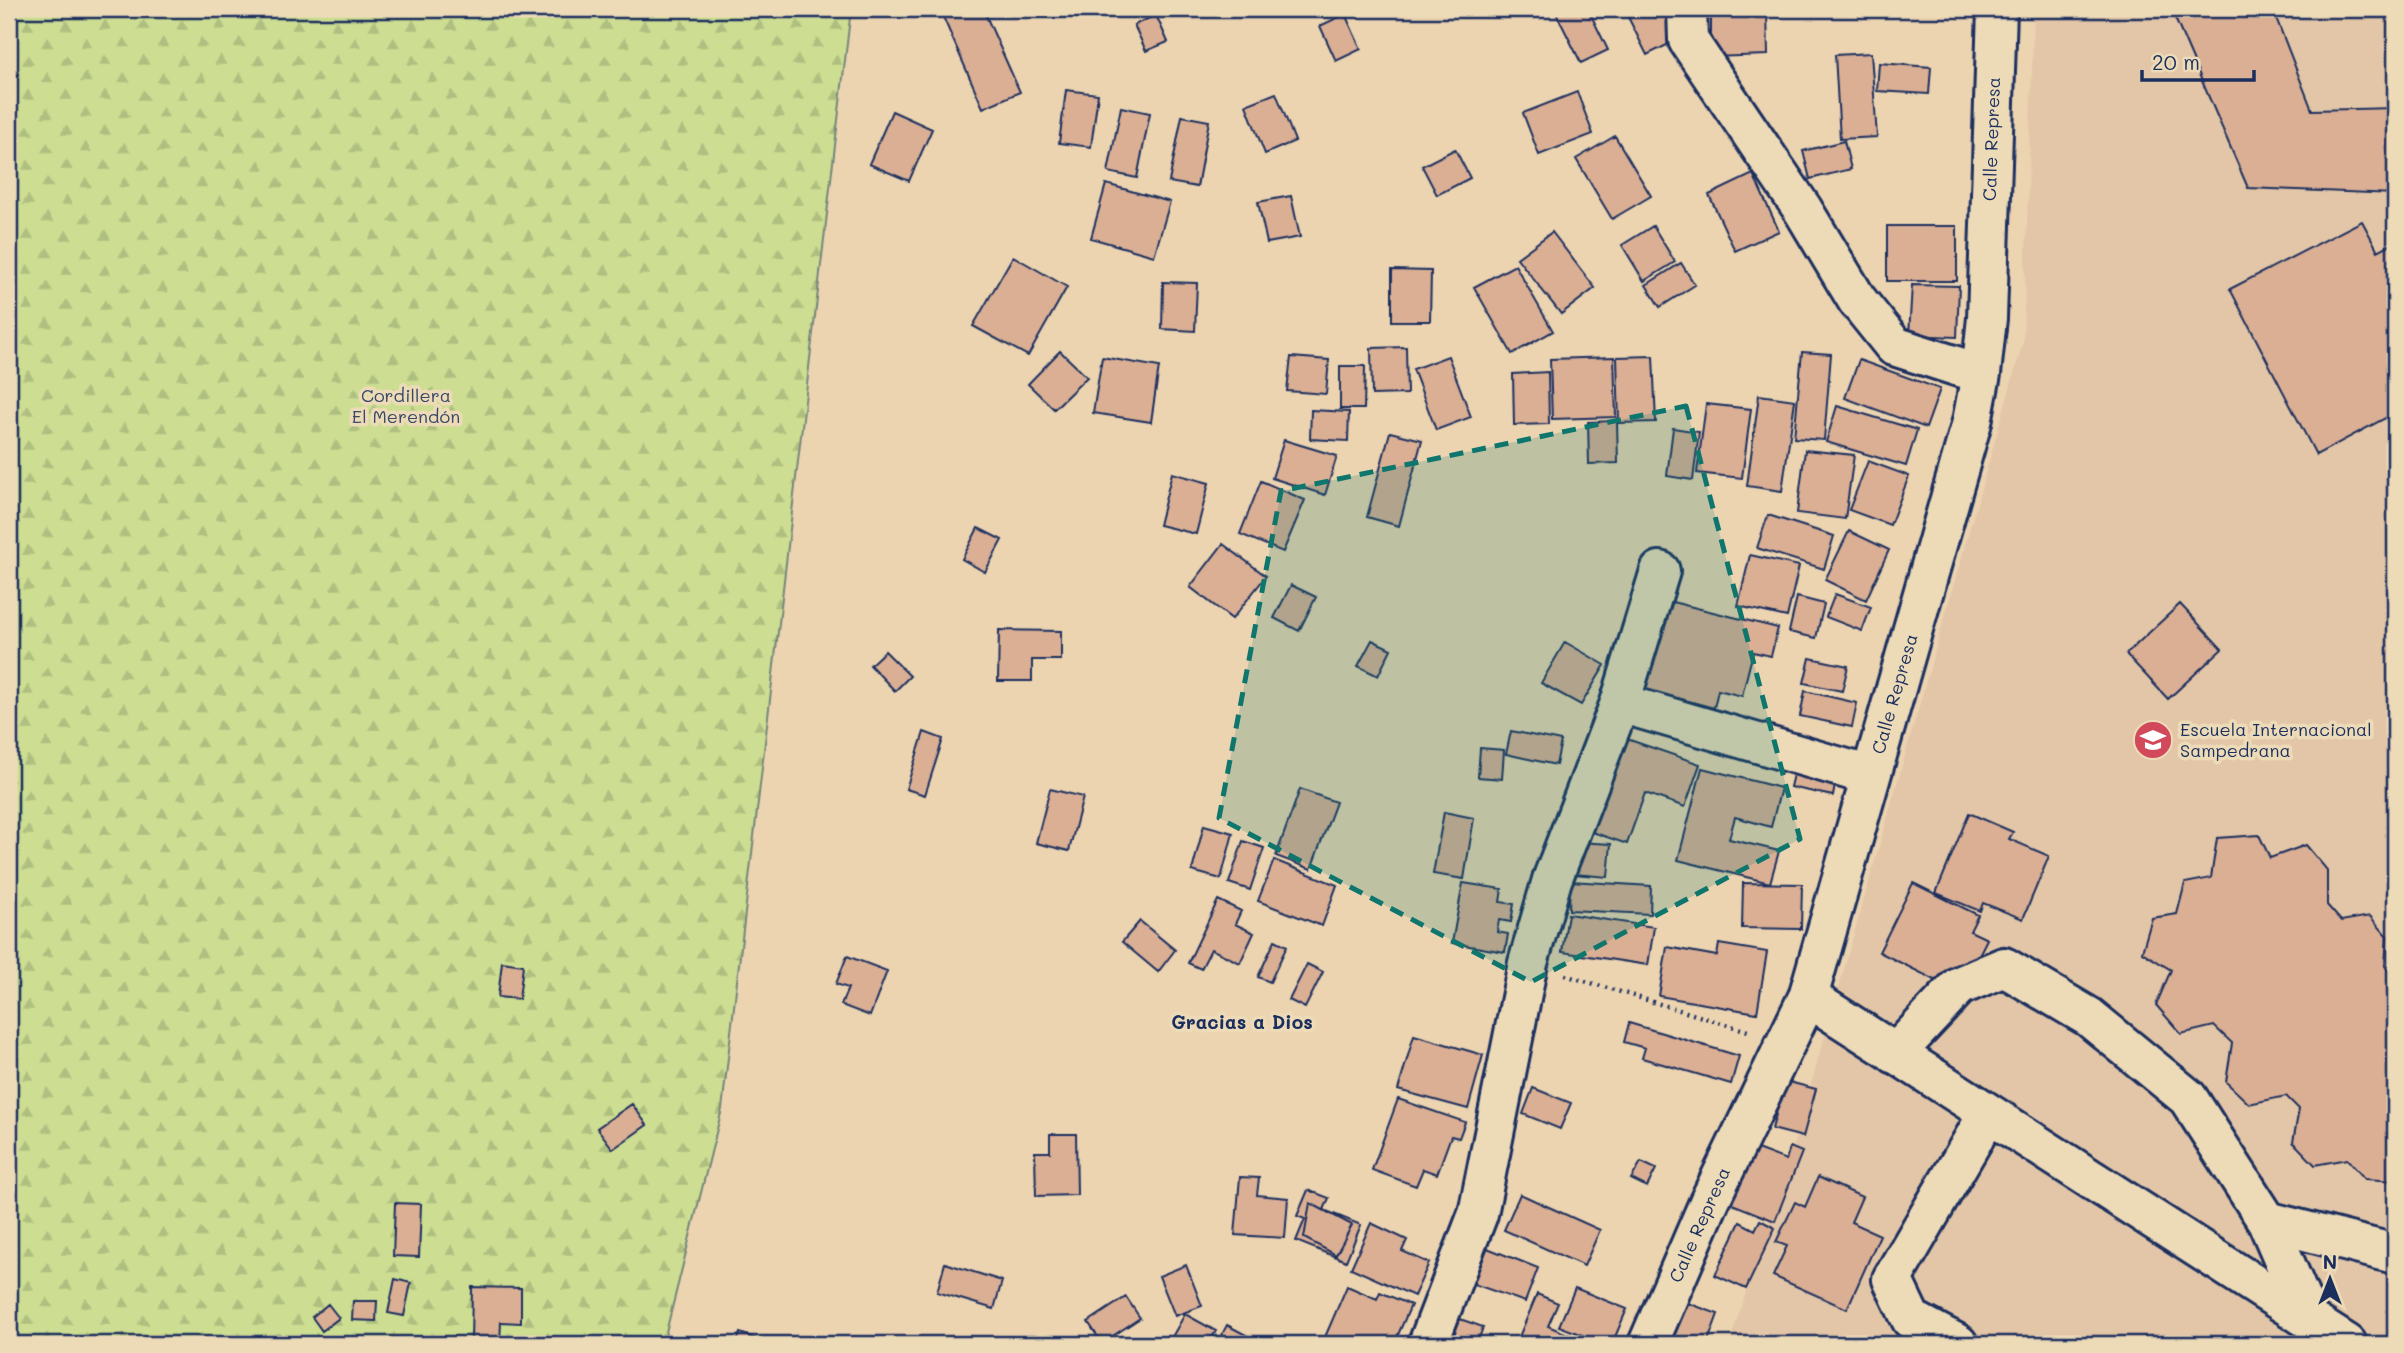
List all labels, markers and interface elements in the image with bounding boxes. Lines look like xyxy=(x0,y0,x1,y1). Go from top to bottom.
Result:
scale bar xyxy=(2142,38,2254,82)
text: 20 m xyxy=(2152,48,2200,75)
street label: Calle Represa xyxy=(1977,77,2005,201)
park label: Cordillera El Merendón xyxy=(352,383,460,428)
street label: Calle Represa xyxy=(1865,631,1923,757)
place label: Escuela Internacional Sampedrana xyxy=(2180,717,2372,762)
school or university icon: Escuela Internacional Sampedrana xyxy=(2132,719,2174,761)
district label: Gracias a Dios xyxy=(1171,1009,1313,1034)
street label: Calle Represa xyxy=(1663,1163,1735,1286)
north arrow xyxy=(2296,1244,2366,1314)
text: N xyxy=(2323,1249,2337,1274)

